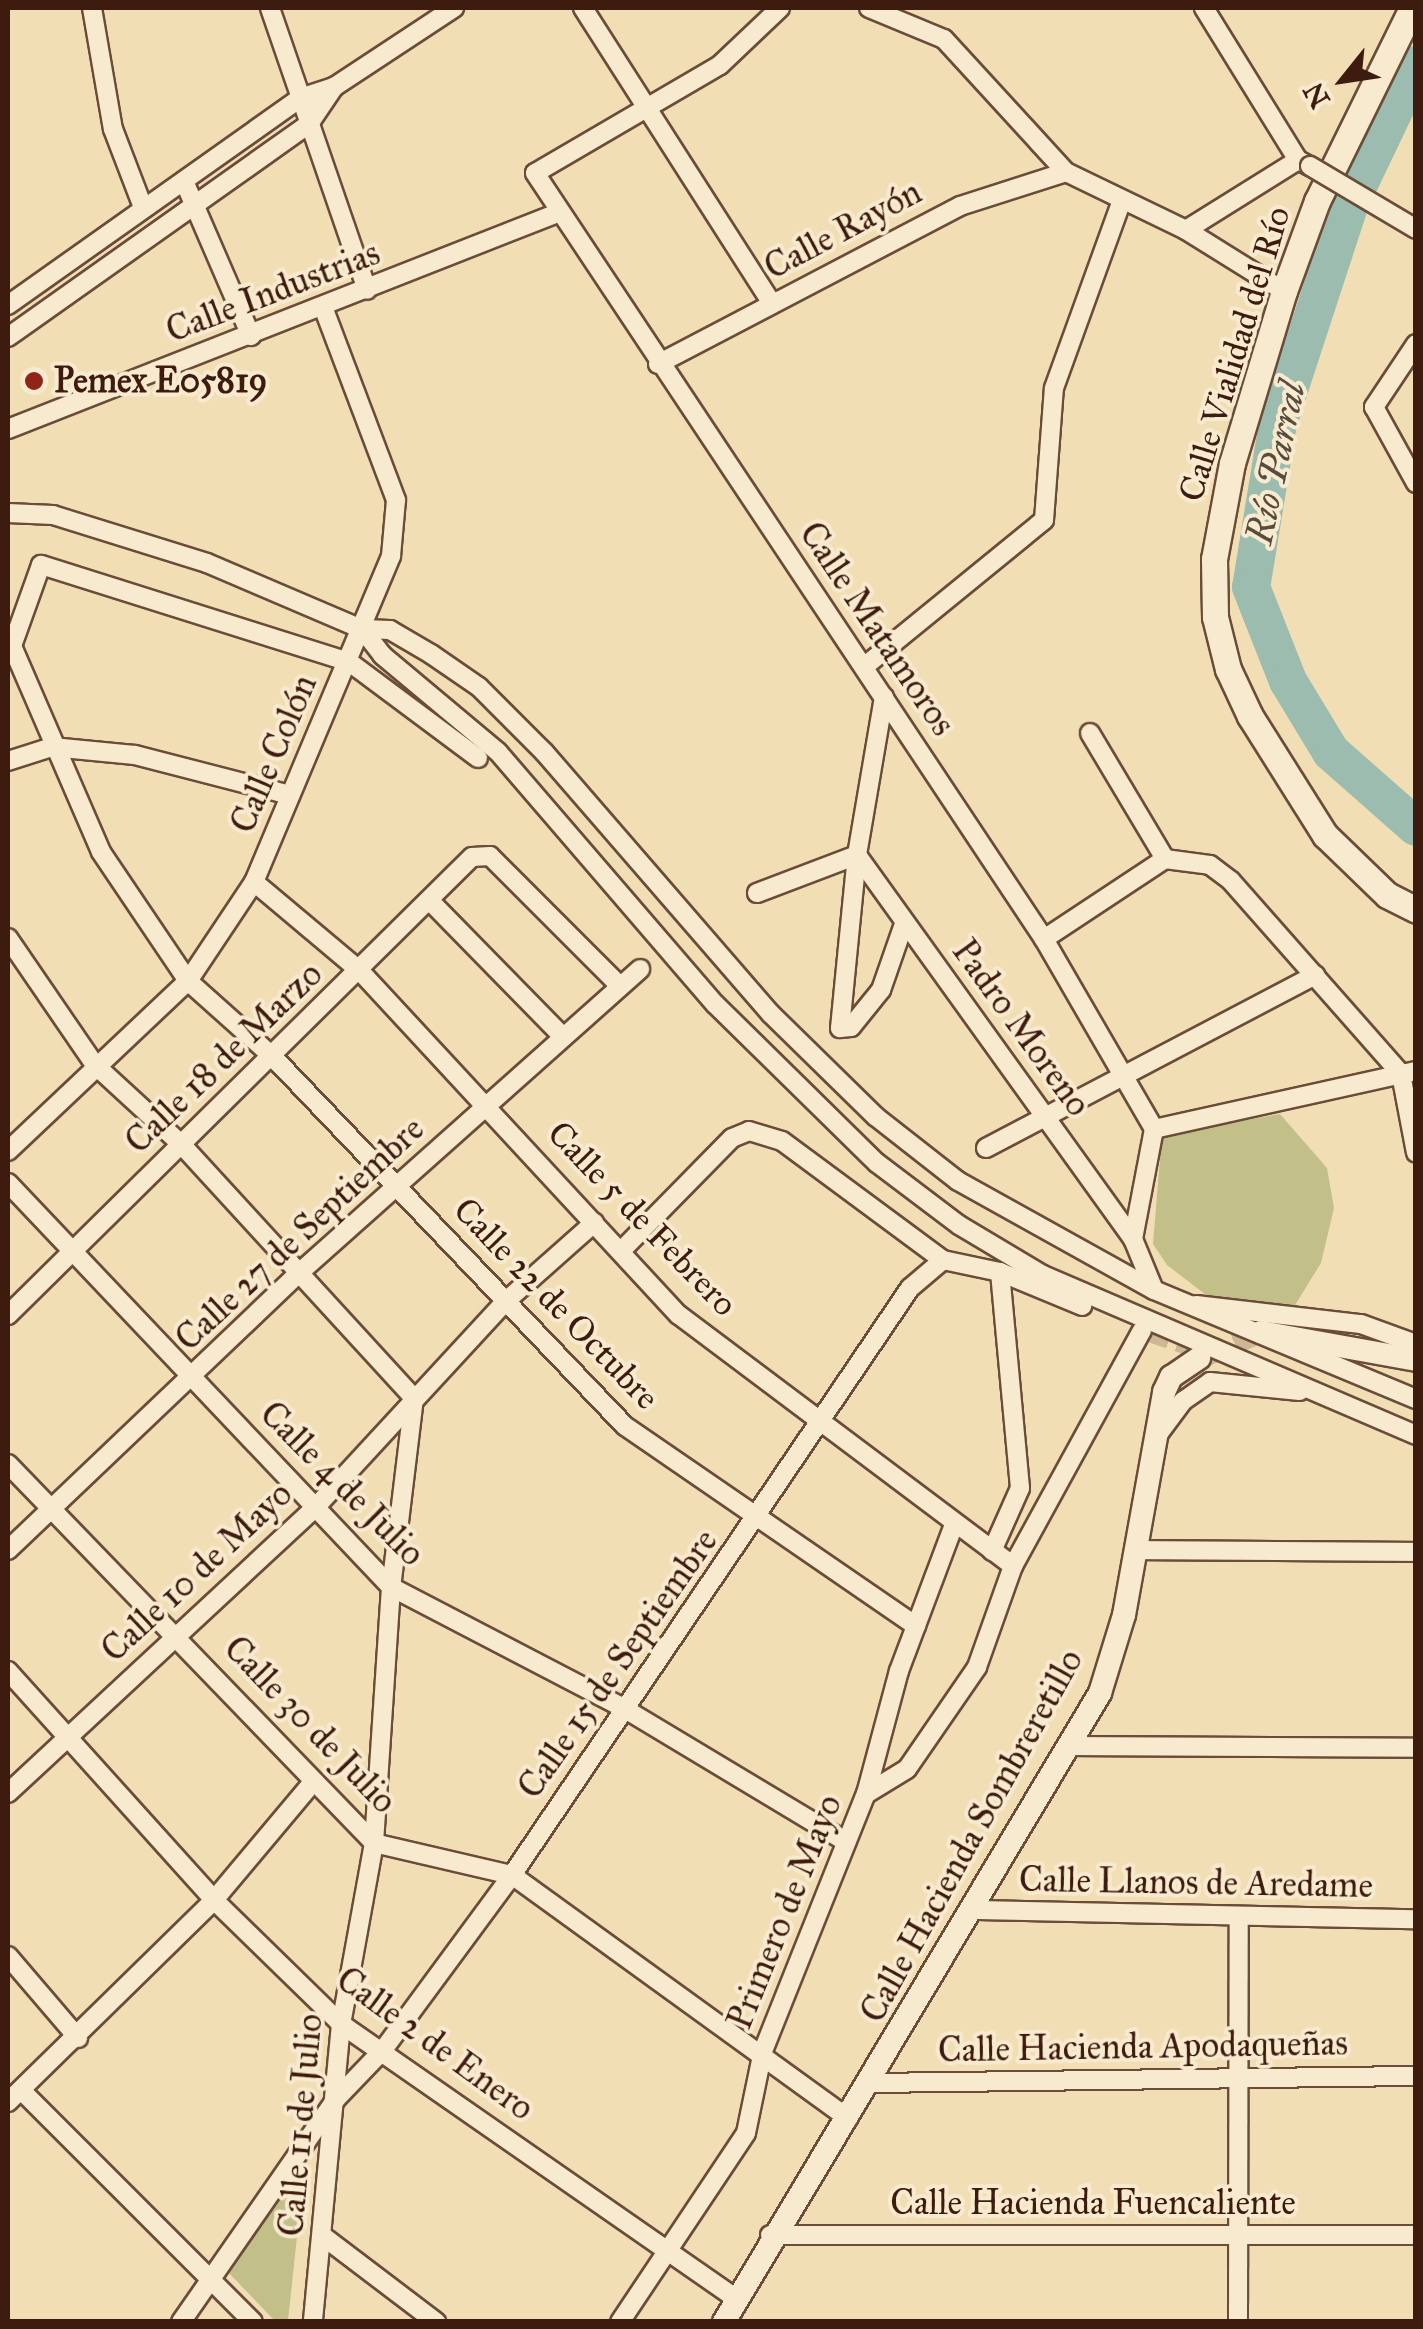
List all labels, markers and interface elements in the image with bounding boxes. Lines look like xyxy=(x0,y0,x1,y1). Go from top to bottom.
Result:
north arrow xyxy=(1293,30,1393,130)
text: N xyxy=(1295,76,1338,114)
street label: Calle Rayón xyxy=(757,171,929,289)
street label: Calle Vialidad del Río xyxy=(1170,202,1300,506)
street label: Calle Industrias xyxy=(160,232,386,352)
place label: Pemex E05819 xyxy=(54,360,267,402)
marker: Pemex E05819 xyxy=(23,370,45,392)
water label: Río Parral xyxy=(1237,378,1315,548)
street label: Calle Matamoros xyxy=(790,514,964,744)
street label: Calle Colón xyxy=(222,669,326,839)
street label: Padro Moreno xyxy=(943,932,1099,1124)
street label: Calle 18 de Marzo xyxy=(117,954,331,1162)
street label: Calle 27 de Septiembre xyxy=(167,1108,433,1360)
street label: Calle 5 de Febrero xyxy=(538,1113,746,1325)
street label: Calle 22 de Octubre xyxy=(444,1189,668,1419)
street label: Calle 4 de Julio xyxy=(251,1393,433,1575)
street label: Calle 10 de Mayo xyxy=(93,1473,301,1671)
street label: Calle 15 de Septiembre xyxy=(509,1521,727,1807)
street label: Calle 30 de Julio xyxy=(215,1628,405,1822)
street label: Calle Hacienda Sombreretillo xyxy=(852,1642,1092,2030)
street label: Primero de Mayo xyxy=(719,1789,851,2035)
street label: Calle Llanos de Aredame xyxy=(1019,1859,1373,1907)
street label: Calle 2 de Enero xyxy=(328,1958,542,2130)
street label: Calle 11 de Julio xyxy=(270,2012,332,2238)
street label: Calle Hacienda Apodaqueñas xyxy=(938,2022,1348,2072)
street label: Calle Hacienda Fuencaliente xyxy=(890,2182,1296,2224)

